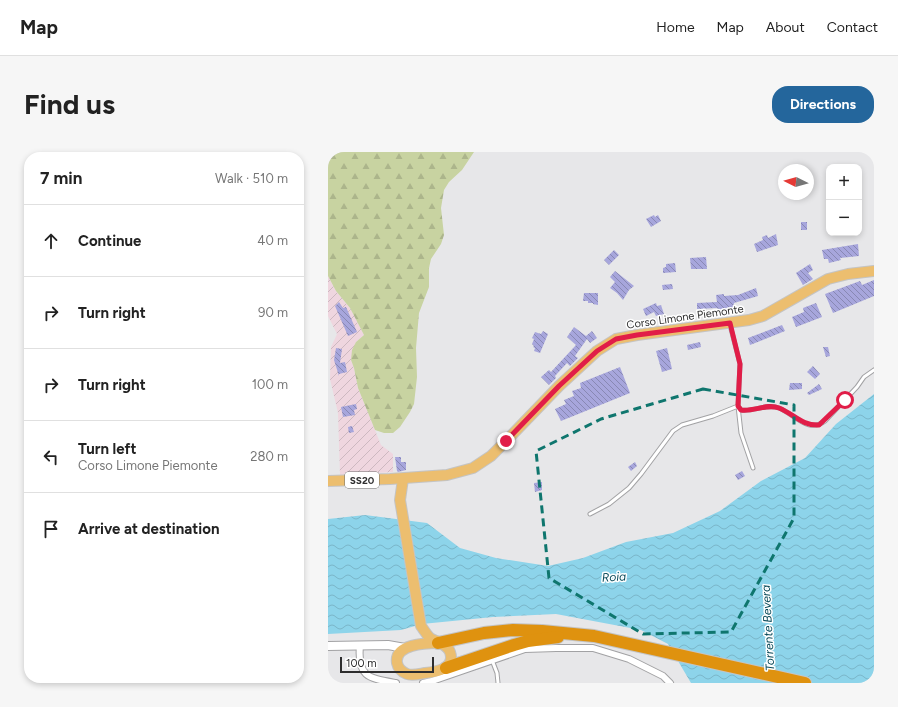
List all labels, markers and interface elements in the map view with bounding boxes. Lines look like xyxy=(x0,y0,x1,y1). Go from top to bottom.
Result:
text: Map xyxy=(20,16,58,39)
text: Home xyxy=(656,19,695,36)
text: Map xyxy=(717,19,744,36)
text: About xyxy=(766,19,805,36)
text: Contact xyxy=(827,19,878,36)
button: Directions xyxy=(772,86,874,123)
text: Find us xyxy=(24,87,115,121)
north arrow xyxy=(778,164,814,200)
map controls xyxy=(826,164,862,236)
button: + xyxy=(826,164,862,200)
text: 7 min xyxy=(40,168,82,188)
text: Walk · 510 m xyxy=(215,171,288,186)
button: − xyxy=(826,200,862,236)
icon: ahead xyxy=(40,230,62,252)
text: Continue xyxy=(78,232,141,250)
text: 40 m xyxy=(257,233,288,248)
icon: right xyxy=(40,302,62,324)
street label: Corso Limone Piemonte xyxy=(626,302,744,332)
text: Turn right xyxy=(78,304,146,322)
text: 90 m xyxy=(258,305,288,320)
icon: right xyxy=(40,374,62,396)
text: Turn right xyxy=(78,376,146,394)
text: 100 m xyxy=(252,377,288,392)
route start xyxy=(836,391,854,409)
route end xyxy=(497,432,515,450)
text: Turn left xyxy=(78,440,136,458)
icon: left xyxy=(40,446,62,468)
text: 280 m xyxy=(250,449,288,464)
text: Corso Limone Piemonte xyxy=(78,458,218,473)
road number: SS20 xyxy=(345,472,379,488)
icon: arrive xyxy=(40,518,62,540)
text: Arrive at destination xyxy=(78,520,219,538)
water label: Roia xyxy=(601,569,627,585)
water label: Torrente Bevera xyxy=(759,585,777,671)
scale bar xyxy=(340,655,434,674)
text: 100 m xyxy=(346,657,377,670)

